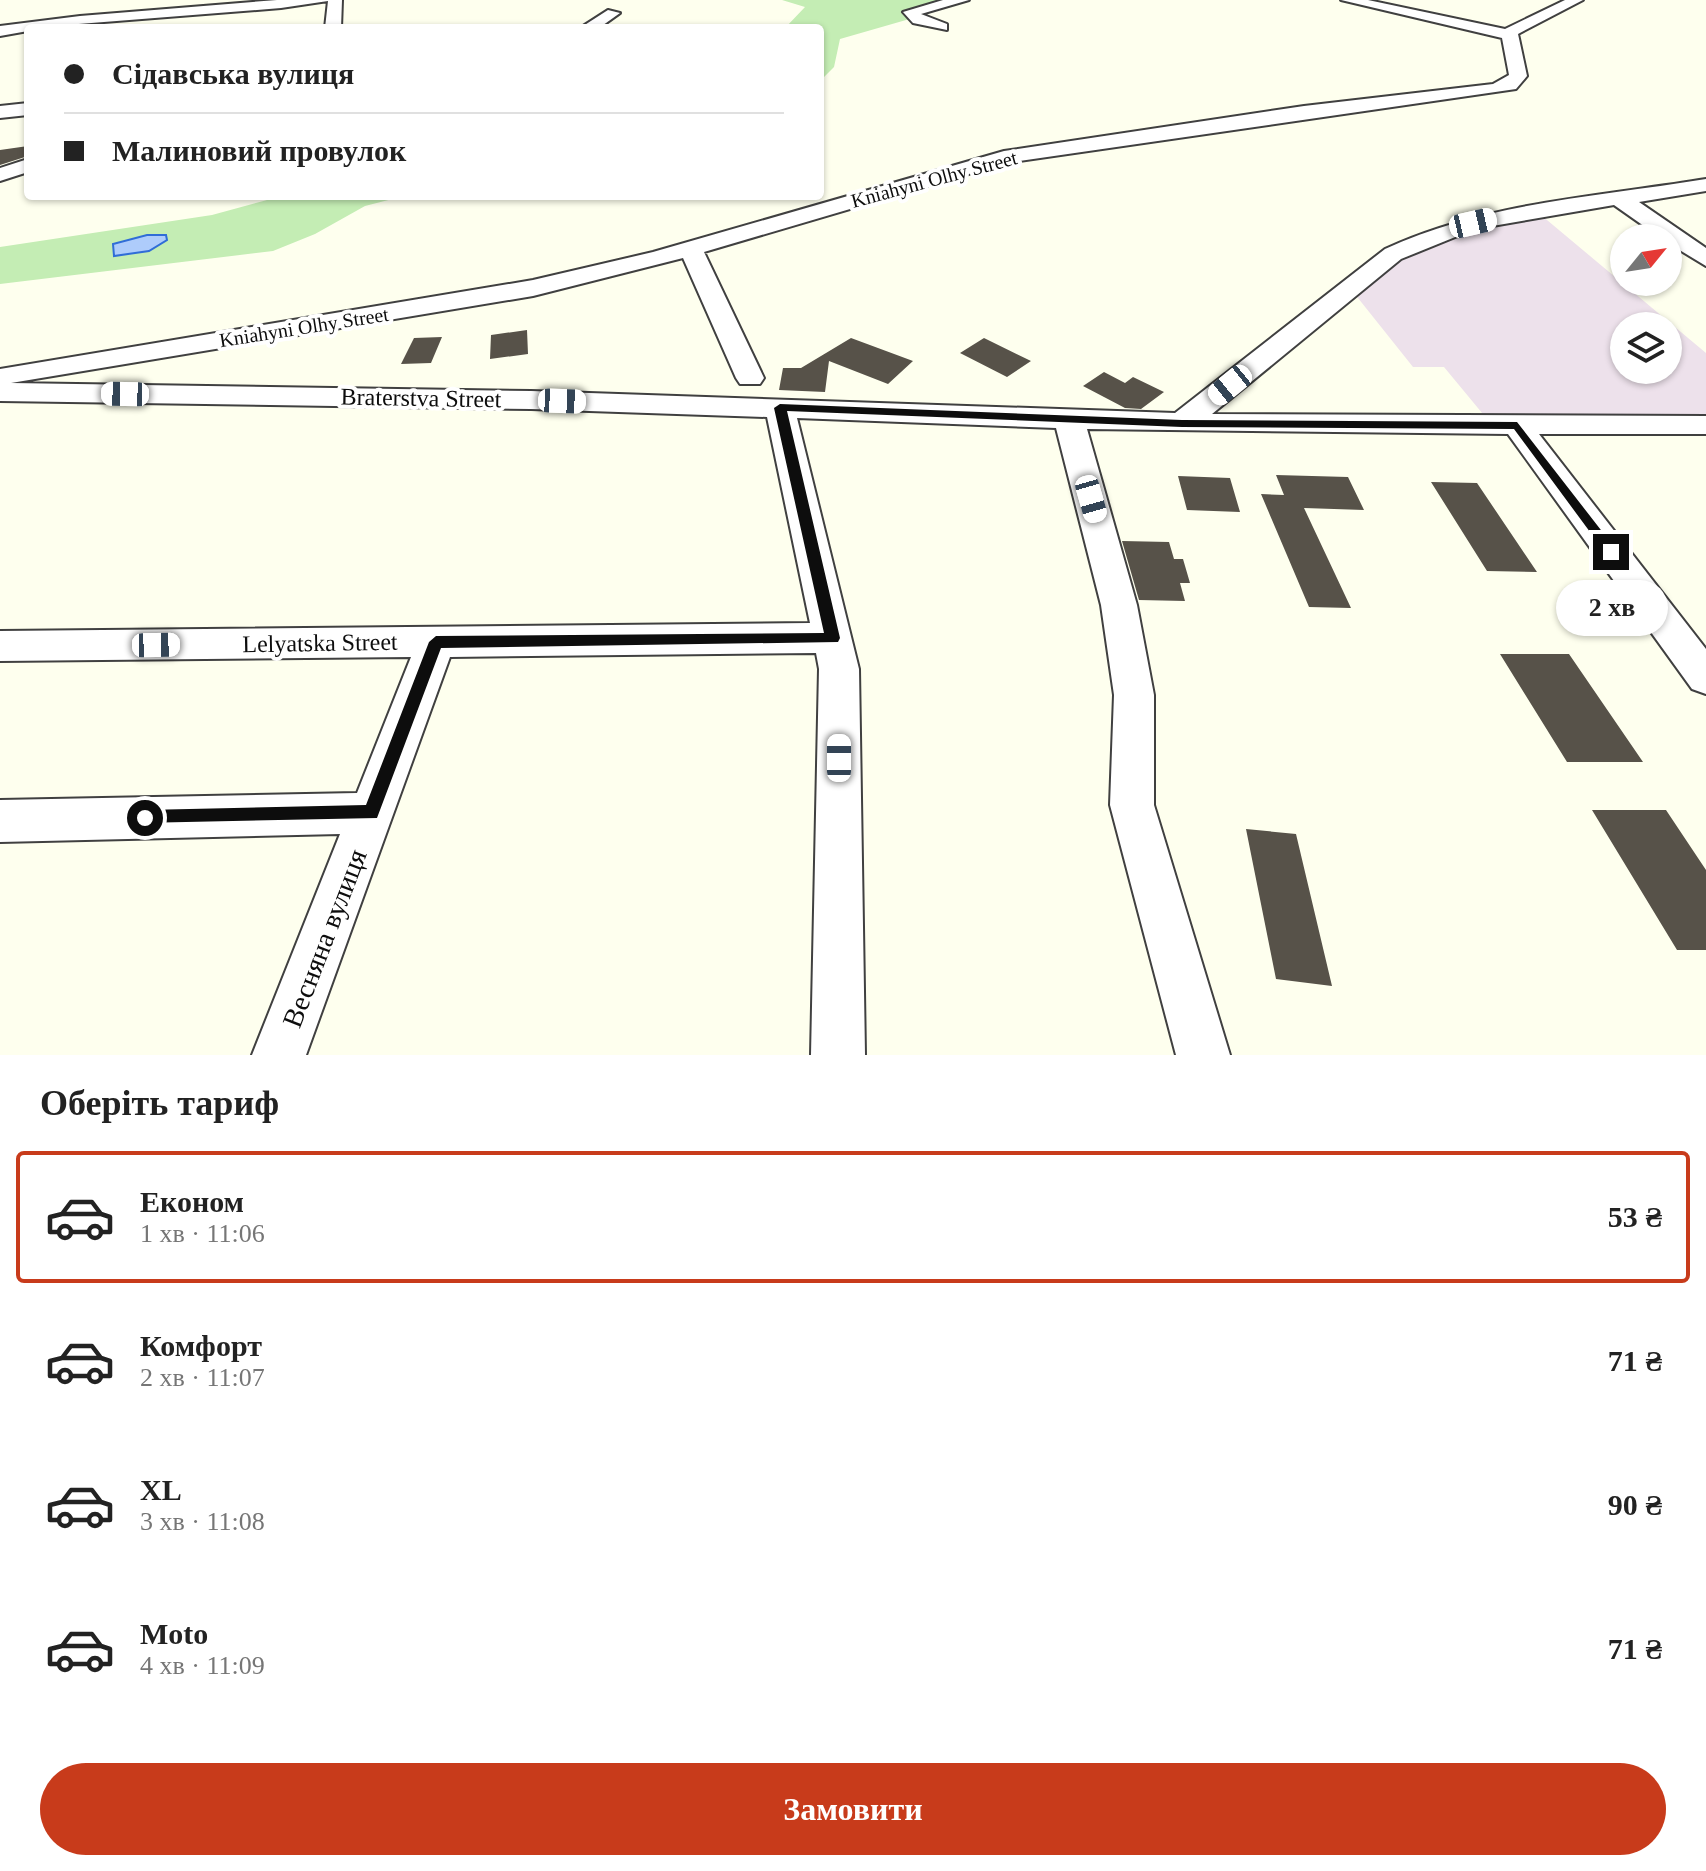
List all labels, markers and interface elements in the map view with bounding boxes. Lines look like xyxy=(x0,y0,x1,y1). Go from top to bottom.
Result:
text: Сідавська вулиця xyxy=(112,57,354,90)
text: Малиновий провулок xyxy=(112,134,406,167)
street label: Kniahyni Olhy Street xyxy=(849,146,1020,213)
car xyxy=(1447,206,1499,240)
north arrow xyxy=(1610,224,1682,296)
map controls xyxy=(1610,224,1682,384)
street label: Kniahyni Olhy Street xyxy=(218,303,391,352)
button: layers xyxy=(1610,312,1682,384)
car xyxy=(1204,361,1256,409)
car xyxy=(101,382,149,406)
street label: Braterstva Street xyxy=(340,384,502,412)
car xyxy=(538,388,586,414)
car xyxy=(1073,473,1109,525)
route end xyxy=(1593,534,1629,570)
callout: 2 хв xyxy=(1555,580,1667,636)
text: 2 хв xyxy=(1589,593,1635,622)
street label: Lelyatska Street xyxy=(242,629,398,657)
car xyxy=(132,633,180,657)
car xyxy=(827,734,851,782)
route start xyxy=(127,800,163,836)
street label: Весняна вулиця xyxy=(276,845,373,1032)
text: Оберіть тариф xyxy=(40,1083,279,1123)
icon: car xyxy=(44,1181,116,1253)
text: Економ xyxy=(140,1185,244,1218)
text: 53 ₴ xyxy=(1608,1200,1662,1233)
text: 1 хв · 11:06 xyxy=(140,1219,265,1248)
icon: car xyxy=(44,1325,116,1397)
text: Комфорт xyxy=(140,1329,262,1362)
text: 71 ₴ xyxy=(1608,1344,1662,1377)
text: 2 хв · 11:07 xyxy=(140,1363,265,1392)
icon: car xyxy=(44,1469,116,1541)
text: XL xyxy=(140,1473,182,1506)
text: 90 ₴ xyxy=(1608,1488,1662,1521)
text: 3 хв · 11:08 xyxy=(140,1507,265,1536)
icon: car xyxy=(44,1613,116,1685)
text: Moto xyxy=(140,1617,208,1650)
text: 71 ₴ xyxy=(1608,1632,1662,1665)
text: 4 хв · 11:09 xyxy=(140,1651,265,1680)
button: Замовити xyxy=(40,1763,1666,1855)

